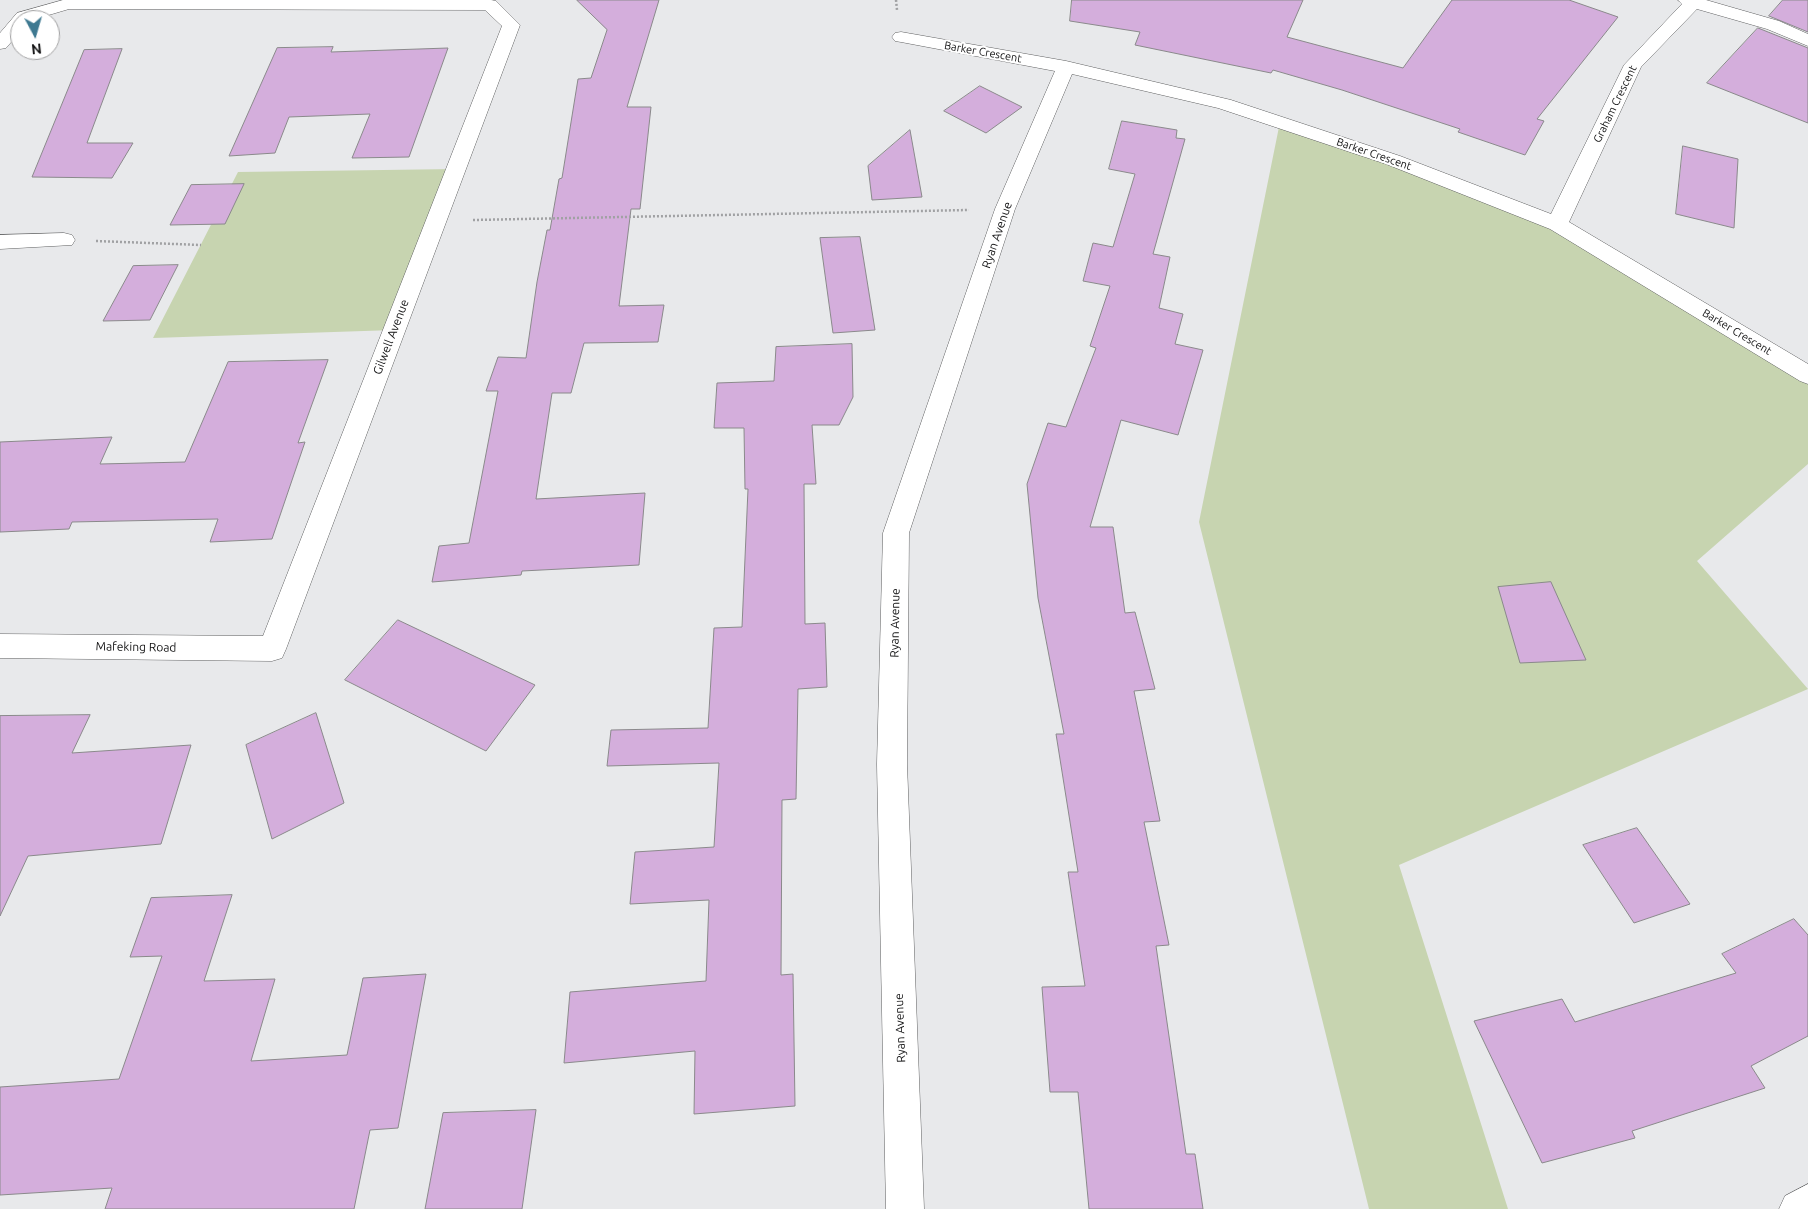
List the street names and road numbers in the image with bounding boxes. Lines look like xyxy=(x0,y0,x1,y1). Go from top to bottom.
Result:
street label: Barker Crescent xyxy=(943,39,1023,65)
street label: Graham Crescent xyxy=(1591,63,1639,145)
street label: Barker Crescent xyxy=(1335,135,1413,173)
street label: Ryan Avenue xyxy=(979,200,1015,270)
street label: Gilwell Avenue xyxy=(370,297,412,377)
street label: Barker Crescent xyxy=(1700,306,1774,358)
street label: Ryan Avenue xyxy=(887,588,903,658)
street label: Mafeking Road xyxy=(95,639,177,655)
street label: Ryan Avenue xyxy=(892,993,908,1063)

